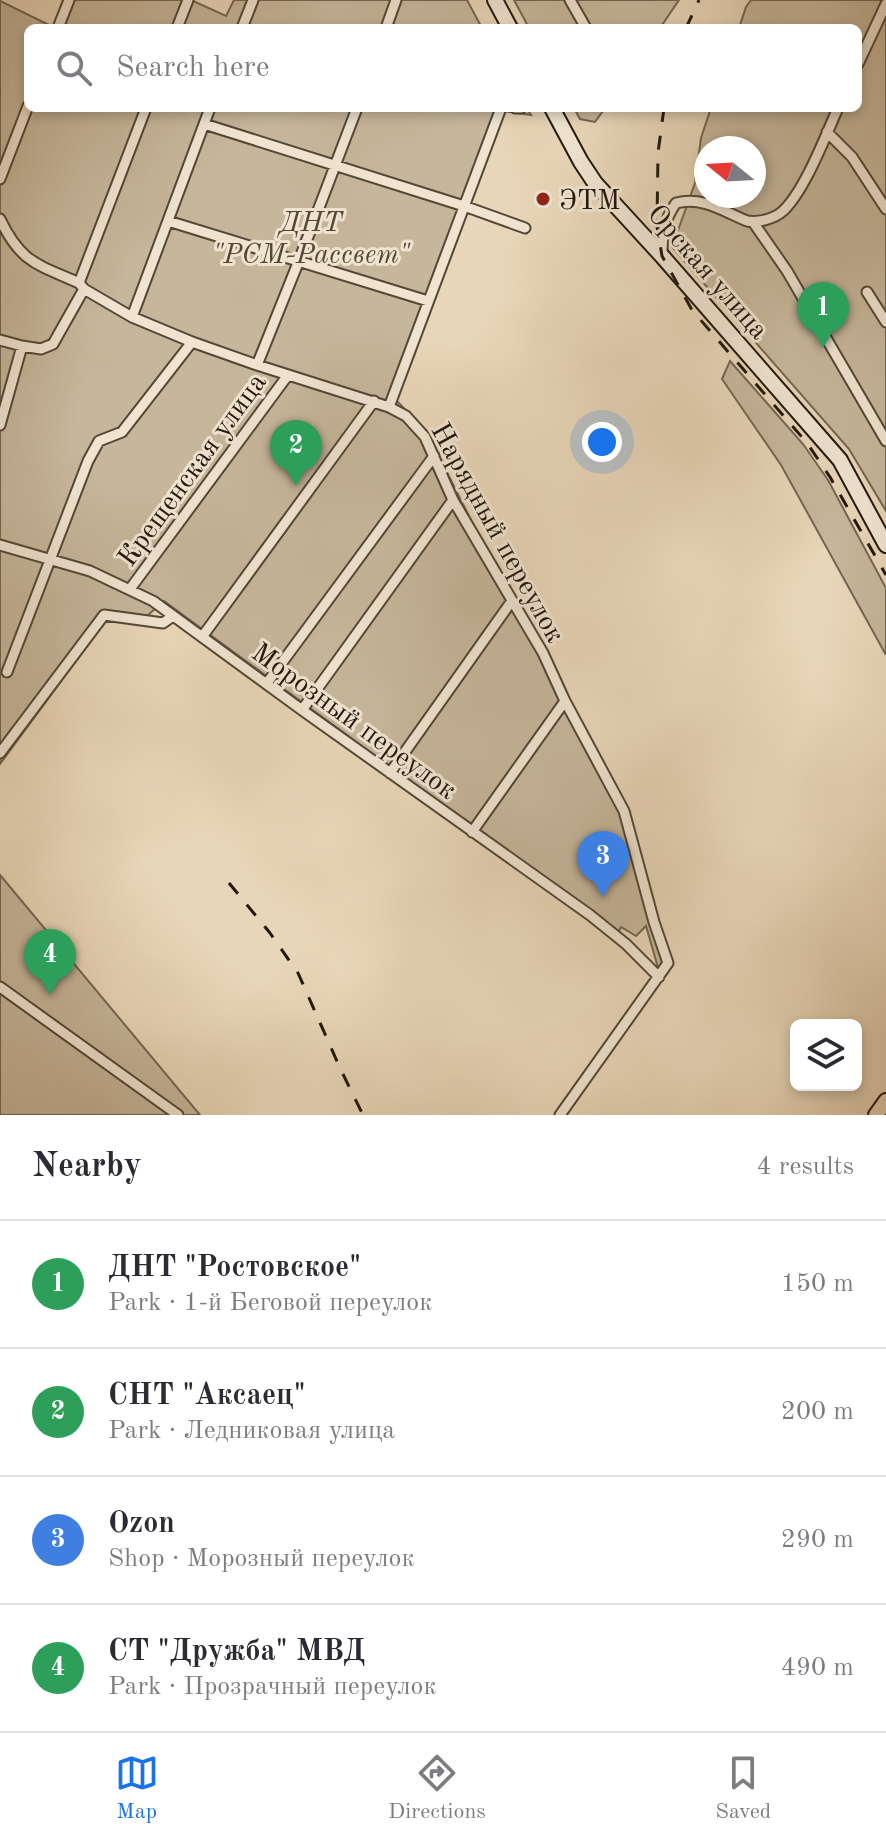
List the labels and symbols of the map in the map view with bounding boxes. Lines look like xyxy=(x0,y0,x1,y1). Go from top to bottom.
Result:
north arrow xyxy=(694,136,766,208)
place label: ЭТМ xyxy=(559,188,620,216)
marker: ЭТМ xyxy=(534,190,552,208)
street label: Орская улица xyxy=(641,200,773,346)
park label: ДНТ "РСМ-Рассвет" xyxy=(212,210,411,270)
pin: 1 xyxy=(797,282,849,348)
street label: Крещенская улица xyxy=(114,369,273,573)
street label: Нарядный переулок xyxy=(424,419,568,648)
pin: 2 xyxy=(270,420,322,486)
your location xyxy=(582,422,622,462)
street label: Морозный переулок xyxy=(246,639,461,806)
pin: 3 xyxy=(577,831,629,897)
pin: 4 xyxy=(24,929,76,995)

